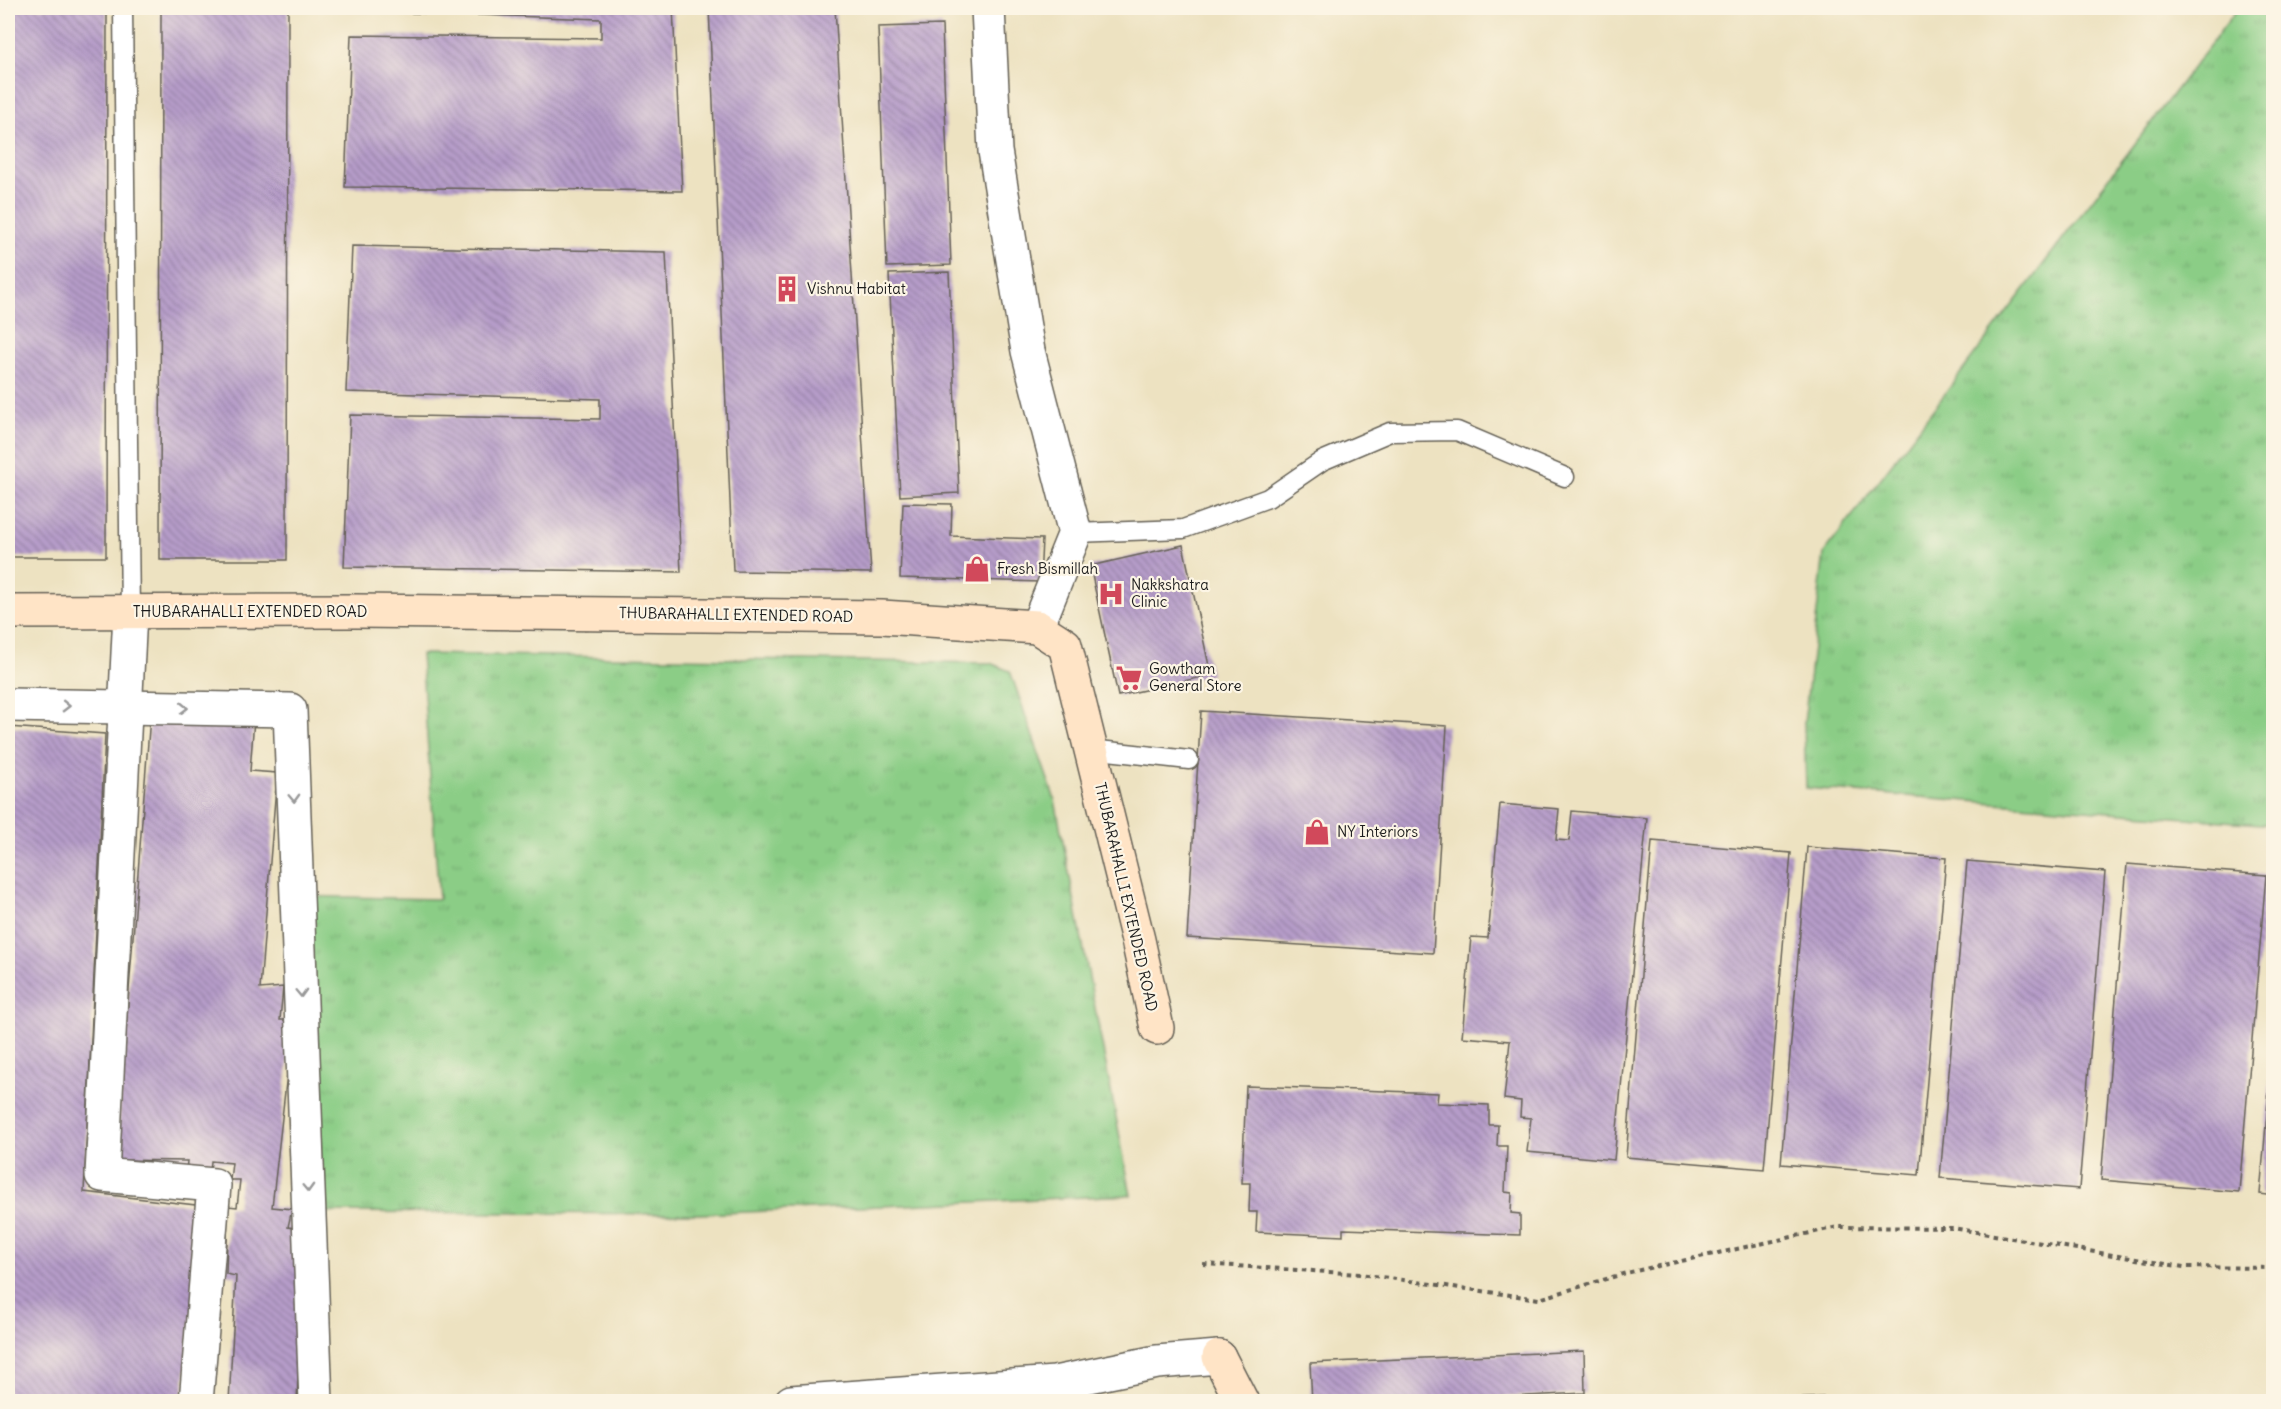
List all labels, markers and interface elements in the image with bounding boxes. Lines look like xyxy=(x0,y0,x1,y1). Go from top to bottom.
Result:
building icon: Vishnu Habitat xyxy=(772,274,802,304)
place label: Vishnu Habitat xyxy=(807,279,906,298)
shop icon: Fresh Bismillah xyxy=(962,554,992,584)
place label: Fresh Bismillah xyxy=(997,559,1098,578)
place label: Nakkshatra Clinic xyxy=(1131,575,1209,611)
hospital icon: Nakkshatra Clinic xyxy=(1096,579,1126,609)
street label: THUBARAHALLI EXTENDED ROAD xyxy=(133,602,367,621)
street label: THUBARAHALLI EXTENDED ROAD xyxy=(619,603,853,626)
place label: Gowtham General Store xyxy=(1149,659,1241,695)
supermarket icon: Gowtham General Store xyxy=(1114,663,1144,693)
one-way arrow xyxy=(61,700,70,712)
one-way arrow xyxy=(180,702,189,714)
street label: THUBARAHALLI EXTENDED ROAD xyxy=(1091,780,1162,1013)
one-way arrow xyxy=(287,794,300,803)
shop icon: NY Interiors xyxy=(1302,817,1332,847)
place label: NY Interiors xyxy=(1337,822,1418,841)
one-way arrow xyxy=(294,989,307,998)
one-way arrow xyxy=(302,1184,314,1193)

